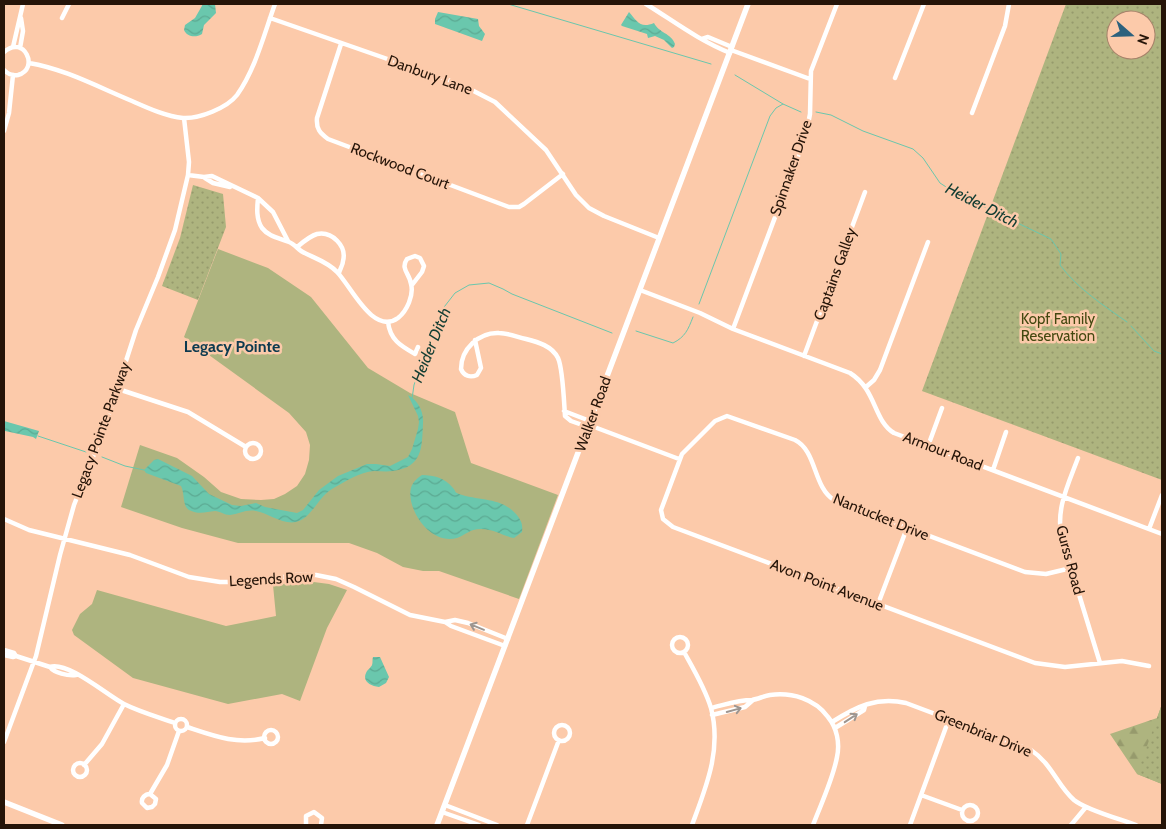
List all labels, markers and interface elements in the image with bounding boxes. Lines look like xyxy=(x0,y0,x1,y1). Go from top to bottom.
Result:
north arrow xyxy=(1106,10,1156,60)
text: N xyxy=(1133,32,1153,47)
street label: Danbury Lane xyxy=(385,51,475,99)
street label: Spinnaker Drive xyxy=(766,117,816,218)
street label: Rockwood Court xyxy=(348,139,452,193)
water label: Heider Ditch xyxy=(942,179,1022,231)
street label: Captains Galley xyxy=(810,225,860,323)
water label: Heider Ditch xyxy=(407,305,455,385)
park label: Kopf Family Reservation xyxy=(1021,310,1096,345)
district label: Legacy Pointe xyxy=(184,337,280,356)
street label: Legacy Pointe Parkway xyxy=(68,359,134,501)
street label: Walker Road xyxy=(571,374,615,454)
street label: Armour Road xyxy=(901,428,985,474)
street label: Nantucket Drive xyxy=(830,490,932,545)
street label: Gurss Road xyxy=(1052,523,1088,597)
street label: Avon Point Avenue xyxy=(768,555,887,615)
street label: Legends Row xyxy=(228,568,314,590)
one-way arrow xyxy=(470,621,485,631)
one-way arrow xyxy=(725,704,741,714)
street label: Greenbriar Drive xyxy=(932,705,1035,761)
one-way arrow xyxy=(844,713,858,723)

